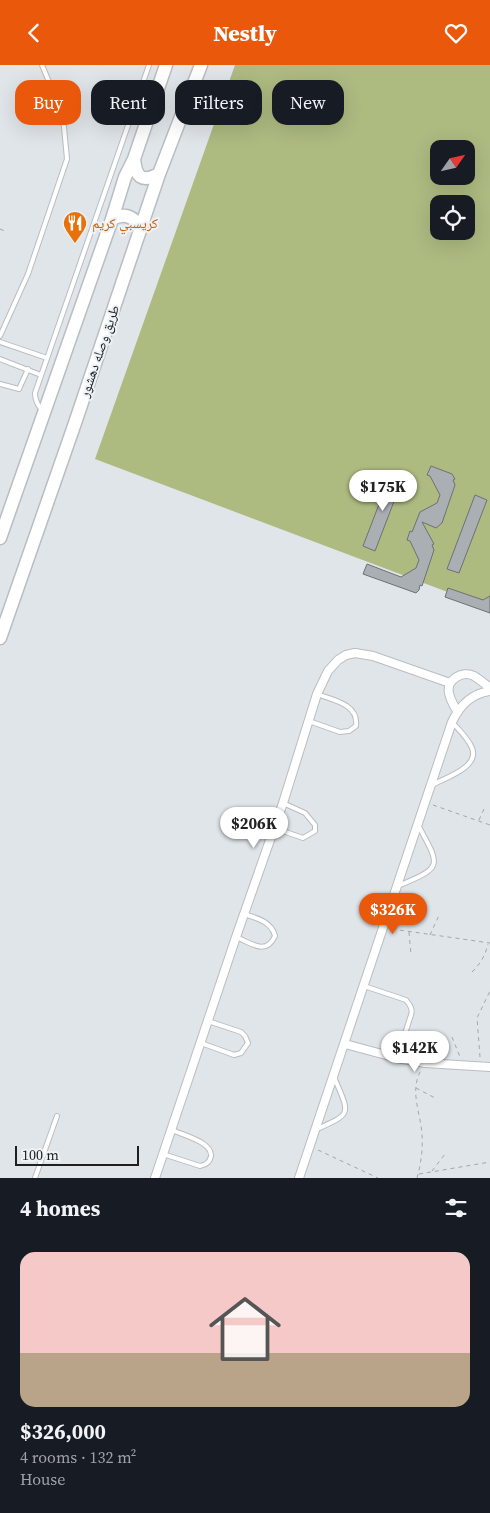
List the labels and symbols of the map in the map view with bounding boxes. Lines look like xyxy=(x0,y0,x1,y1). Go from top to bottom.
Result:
north arrow xyxy=(430,140,475,185)
restaurant icon: كريسبي كريم xyxy=(62,210,88,244)
place label: كريسبي كريم xyxy=(92,213,158,235)
street label: طريق وصله دهشور xyxy=(73,302,124,401)
pin: $175K xyxy=(348,469,418,512)
pin: $206K xyxy=(219,807,289,849)
pin: $326K xyxy=(358,893,428,935)
pin: $142K xyxy=(380,1031,450,1073)
scale bar xyxy=(15,1143,139,1166)

